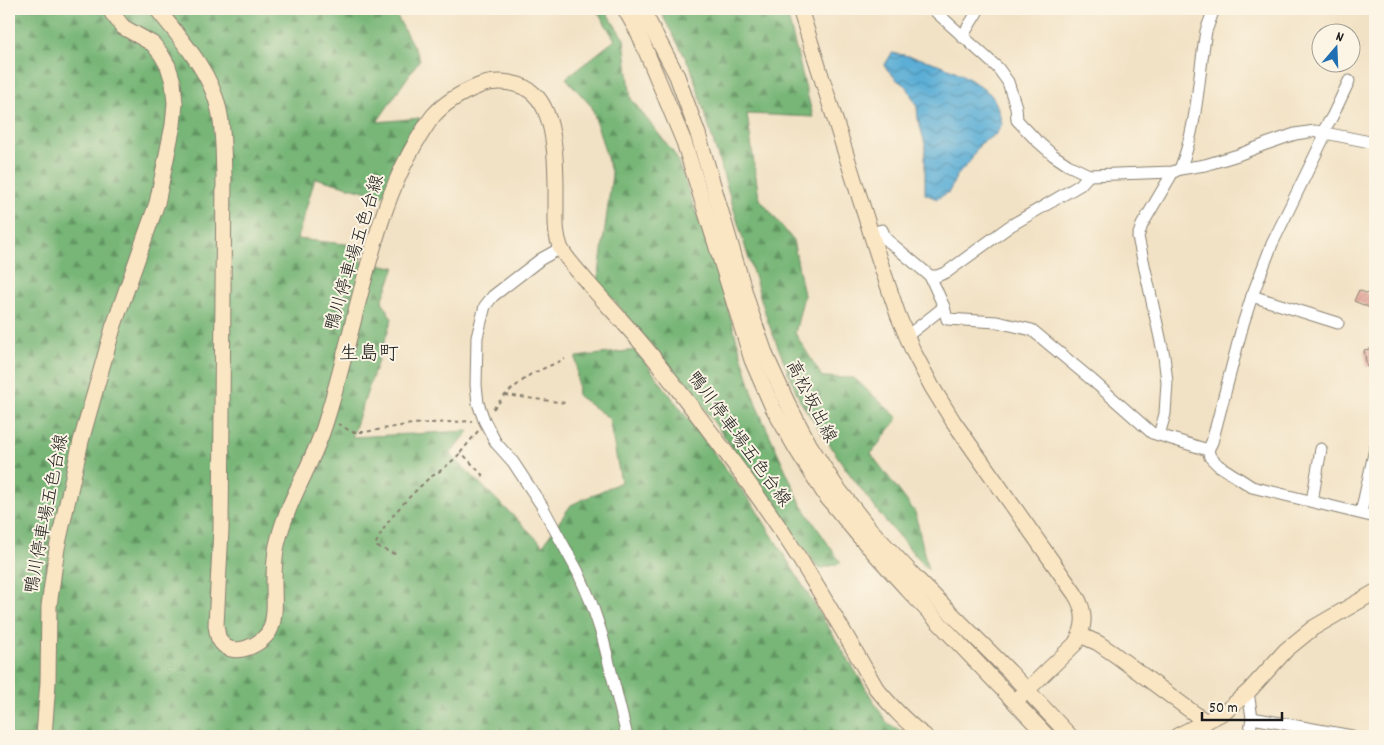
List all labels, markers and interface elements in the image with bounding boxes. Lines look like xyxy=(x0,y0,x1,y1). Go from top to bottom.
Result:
north arrow xyxy=(1312,22,1362,72)
text: N xyxy=(1333,27,1346,48)
street label: 鴨川停車場五色台線 xyxy=(320,172,392,334)
district label: 生島町 xyxy=(339,341,399,369)
street label: 高松坂出線 xyxy=(778,356,842,448)
street label: 鴨川停車場五色台線 xyxy=(680,367,796,513)
street label: 鴨川停車場五色台線 xyxy=(20,432,76,596)
scale bar xyxy=(1202,690,1282,722)
text: 50 m xyxy=(1209,698,1238,720)

